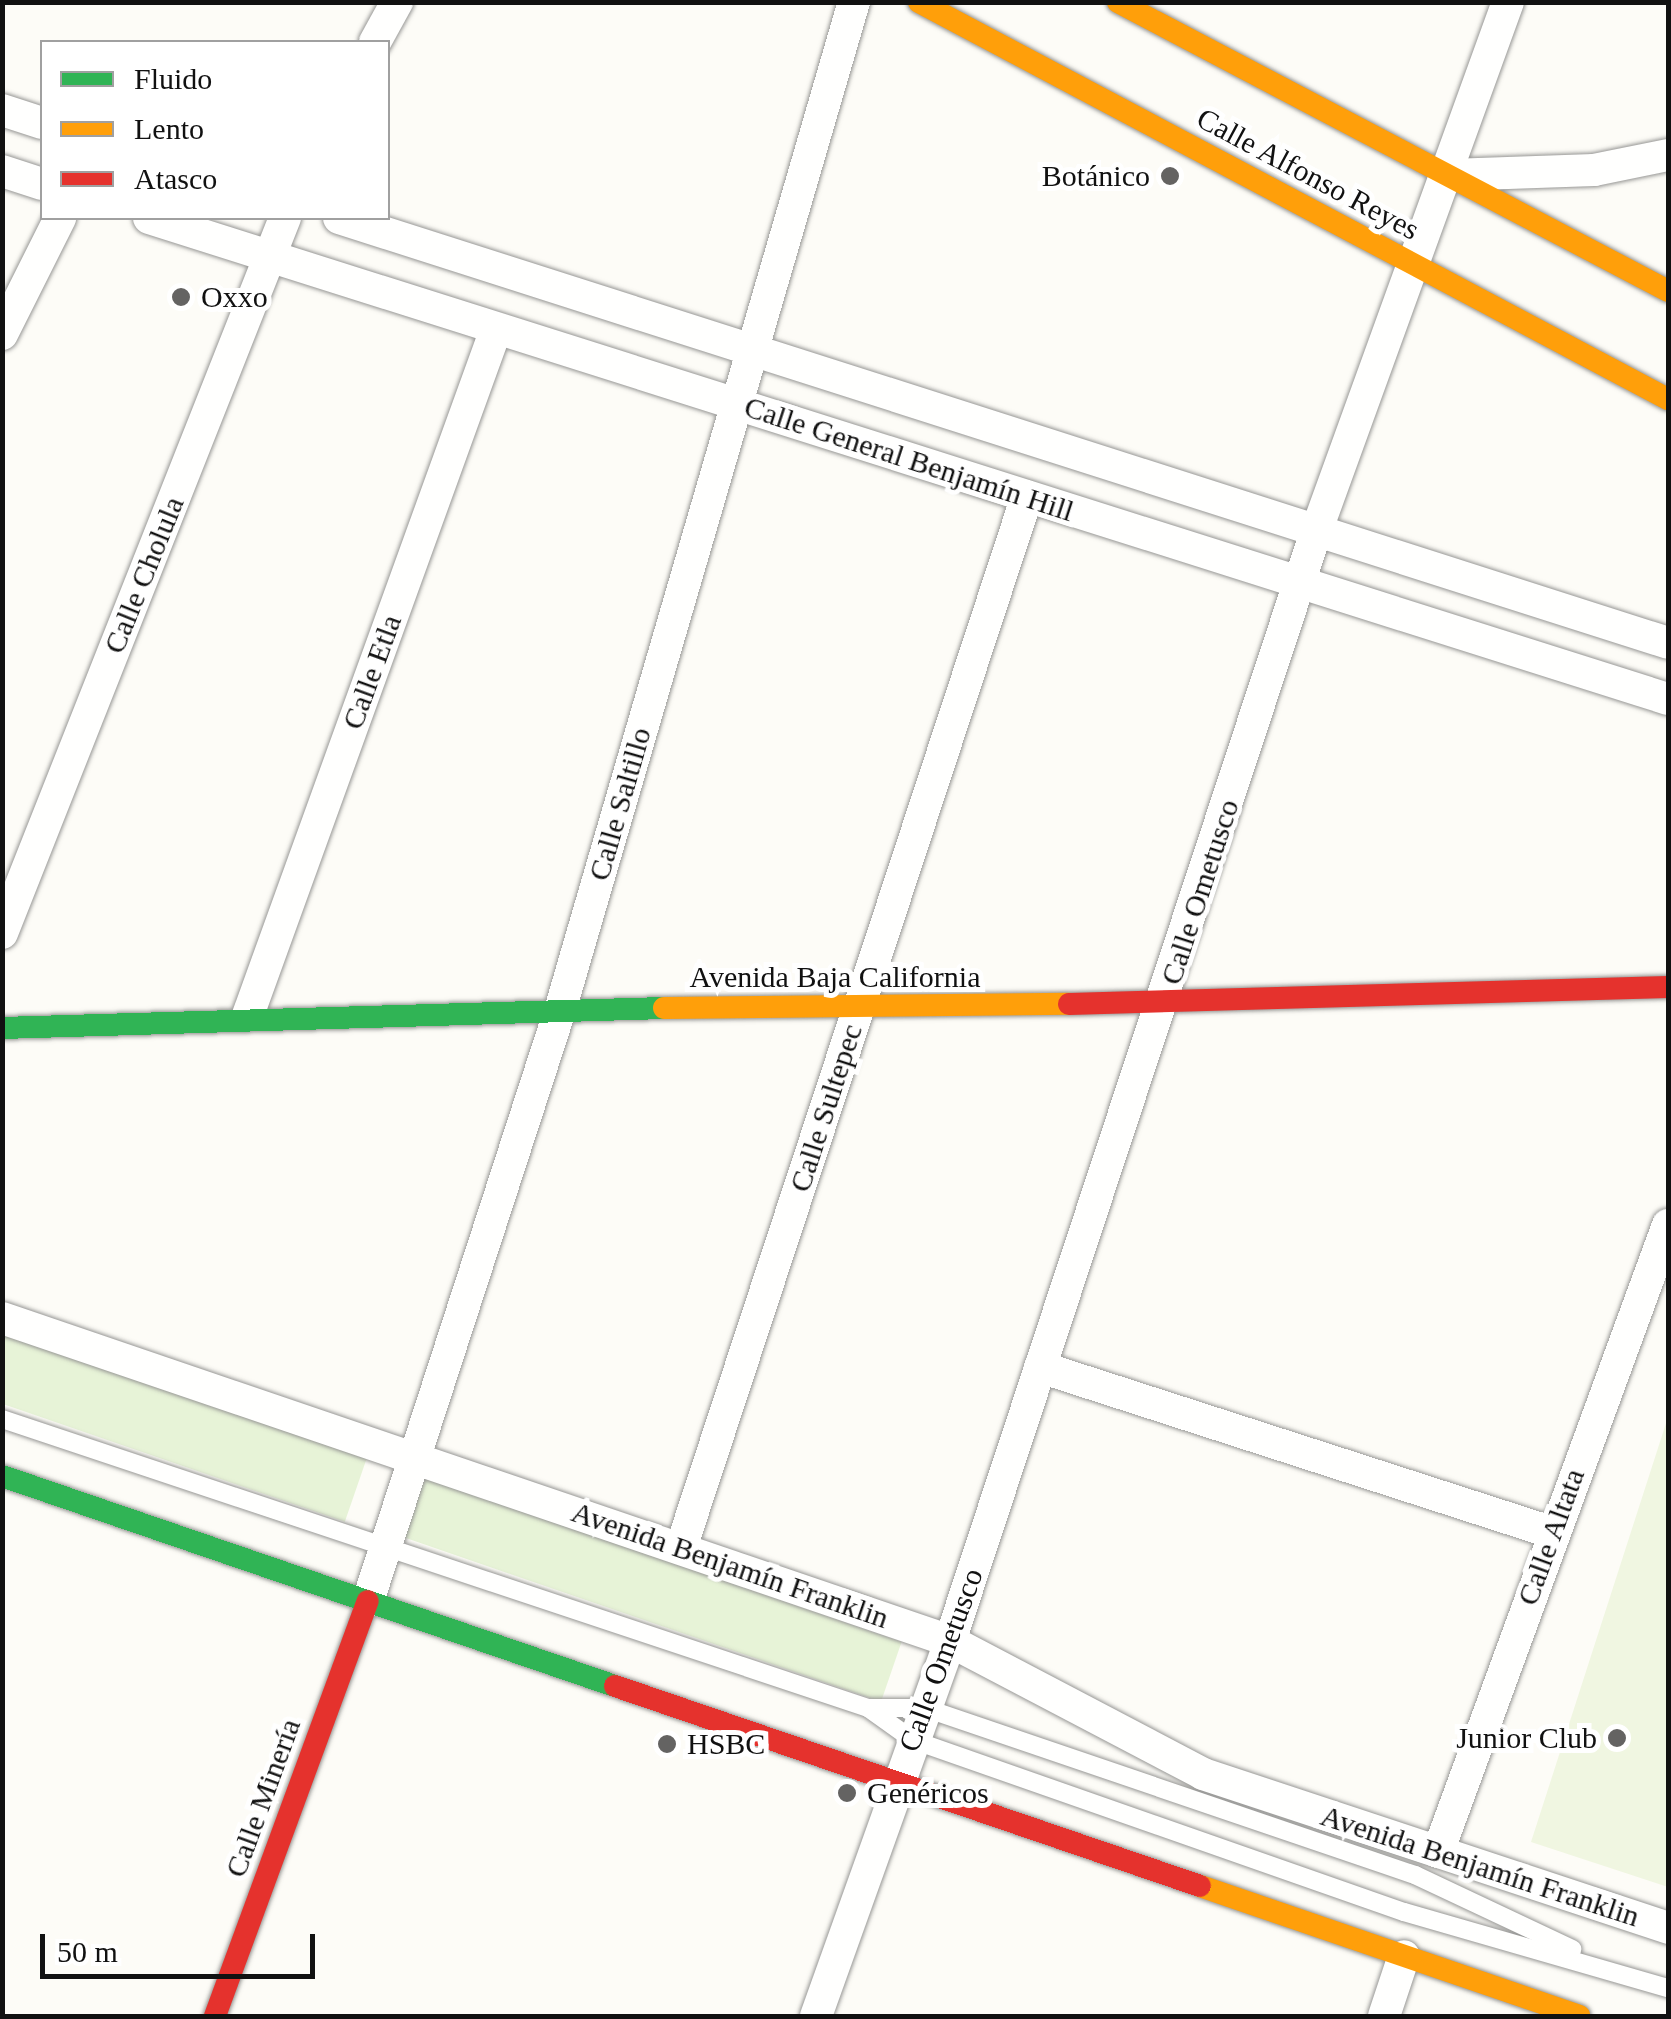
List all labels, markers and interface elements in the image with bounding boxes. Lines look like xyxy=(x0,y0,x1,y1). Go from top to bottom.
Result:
legend xyxy=(40,40,390,220)
text: Fluido xyxy=(134,62,212,95)
street label: Calle Alfonso Reyes xyxy=(1190,100,1426,248)
text: Lento xyxy=(134,112,204,145)
place label: Botánico xyxy=(1042,158,1150,194)
text: Atasco xyxy=(134,162,217,195)
marker: Botánico xyxy=(1159,165,1181,187)
place label: Oxxo xyxy=(201,279,268,315)
marker: Oxxo xyxy=(170,286,192,308)
street label: Calle General Benjamín Hill xyxy=(740,389,1078,529)
street label: Calle Cholula xyxy=(96,491,192,659)
street label: Calle Etla xyxy=(335,610,409,734)
street label: Calle Saltillo xyxy=(581,723,659,885)
street label: Calle Ometusco xyxy=(1153,795,1247,989)
street label: Avenida Baja California xyxy=(689,959,981,995)
street label: Calle Sultepec xyxy=(782,1020,870,1196)
street label: Calle Altata xyxy=(1509,1463,1593,1611)
street label: Avenida Benjamín Franklin xyxy=(567,1494,893,1636)
street label: Calle Ometusco xyxy=(891,1563,991,1757)
street label: Calle Minería xyxy=(218,1714,308,1882)
place label: Junior Club xyxy=(1456,1720,1597,1756)
place label: HSBC xyxy=(687,1726,765,1762)
marker: Junior Club xyxy=(1606,1727,1628,1749)
marker: HSBC xyxy=(656,1733,678,1755)
place label: Genéricos xyxy=(867,1775,989,1811)
marker: Genéricos xyxy=(836,1782,858,1804)
street label: Avenida Benjamín Franklin xyxy=(1316,1797,1644,1935)
scale bar xyxy=(45,1914,320,1976)
text: 50 m xyxy=(57,1935,118,1968)

